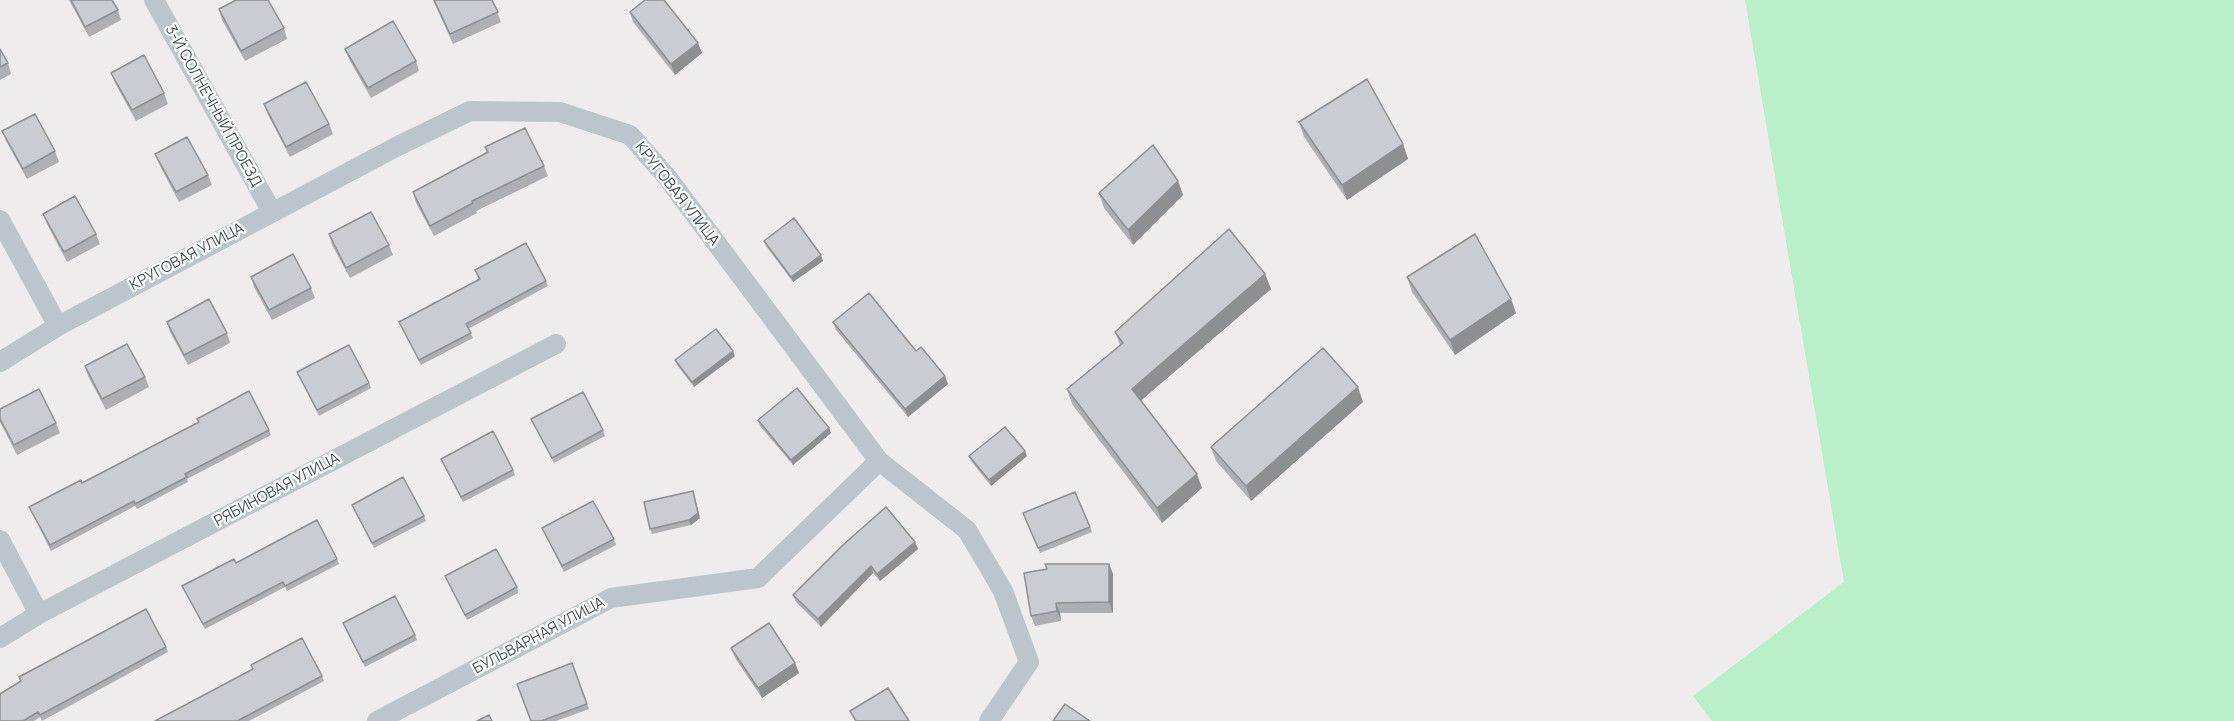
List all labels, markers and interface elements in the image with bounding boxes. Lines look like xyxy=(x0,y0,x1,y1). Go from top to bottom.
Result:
street label: 3-Й СОЛНЕЧНЫЙ ПРОЕЗД xyxy=(161,22,265,190)
street label: КРУГОВАЯ УЛИЦА xyxy=(631,139,723,249)
street label: КРУГОВАЯ УЛИЦА xyxy=(127,219,247,295)
street label: РЯБИНОВАЯ УЛИЦА xyxy=(211,449,343,531)
street label: БУЛЬВАРНАЯ УЛИЦА xyxy=(470,594,608,678)

